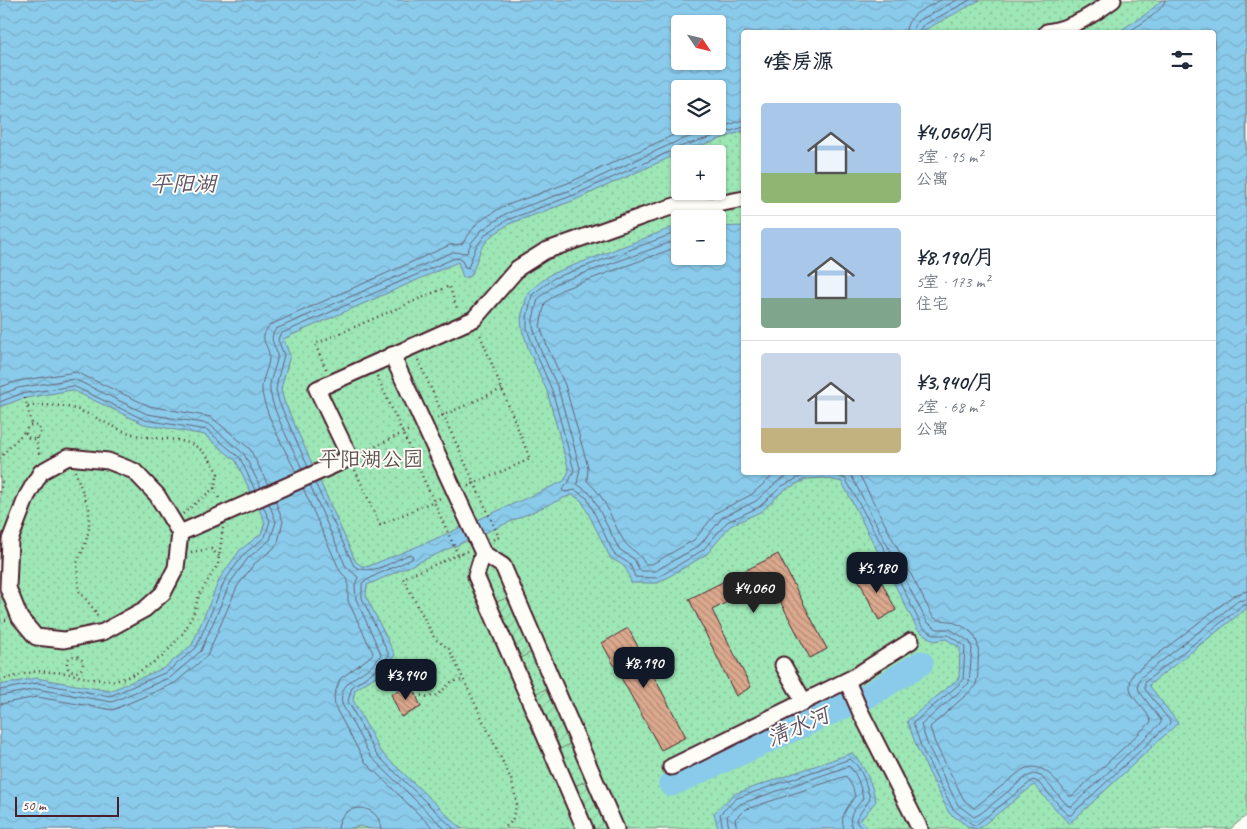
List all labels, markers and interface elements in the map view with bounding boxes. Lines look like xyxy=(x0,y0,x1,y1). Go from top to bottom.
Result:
north arrow xyxy=(671,15,726,70)
map controls xyxy=(671,15,726,265)
icon: filters xyxy=(1168,46,1196,74)
text: 4套房源 xyxy=(761,48,833,74)
button: layers xyxy=(671,80,726,135)
text: ¥4,060/月 xyxy=(916,119,996,145)
icon: home xyxy=(801,123,861,183)
button: + xyxy=(671,145,726,200)
text: 3室 · 95 m² xyxy=(916,147,982,167)
text: 公寓 xyxy=(916,169,948,189)
water label: 平阳湖 xyxy=(150,170,218,198)
button: − xyxy=(671,210,726,265)
text: ¥8,190/月 xyxy=(916,244,995,270)
icon: home xyxy=(801,248,861,308)
text: 5室 · 173 m² xyxy=(916,272,990,292)
text: 住宅 xyxy=(916,294,948,314)
text: ¥3,940/月 xyxy=(916,369,995,395)
icon: home xyxy=(801,373,861,433)
text: 2室 · 68 m² xyxy=(916,397,982,417)
text: 公寓 xyxy=(916,419,948,439)
park label: 平阳湖公园 xyxy=(319,446,424,472)
pin: ¥5,180 xyxy=(836,552,918,594)
text: ¥5,180 xyxy=(858,558,896,578)
pin: ¥4,060 xyxy=(713,572,795,614)
text: ¥4,060 xyxy=(734,578,774,598)
pin: ¥8,190 xyxy=(603,646,685,689)
text: ¥8,190 xyxy=(625,653,663,673)
pin: ¥3,940 xyxy=(365,658,447,701)
text: ¥3,940 xyxy=(387,665,425,685)
water label: 清水河 xyxy=(762,700,837,753)
scale bar xyxy=(15,794,119,817)
text: 50 m xyxy=(22,797,46,814)

